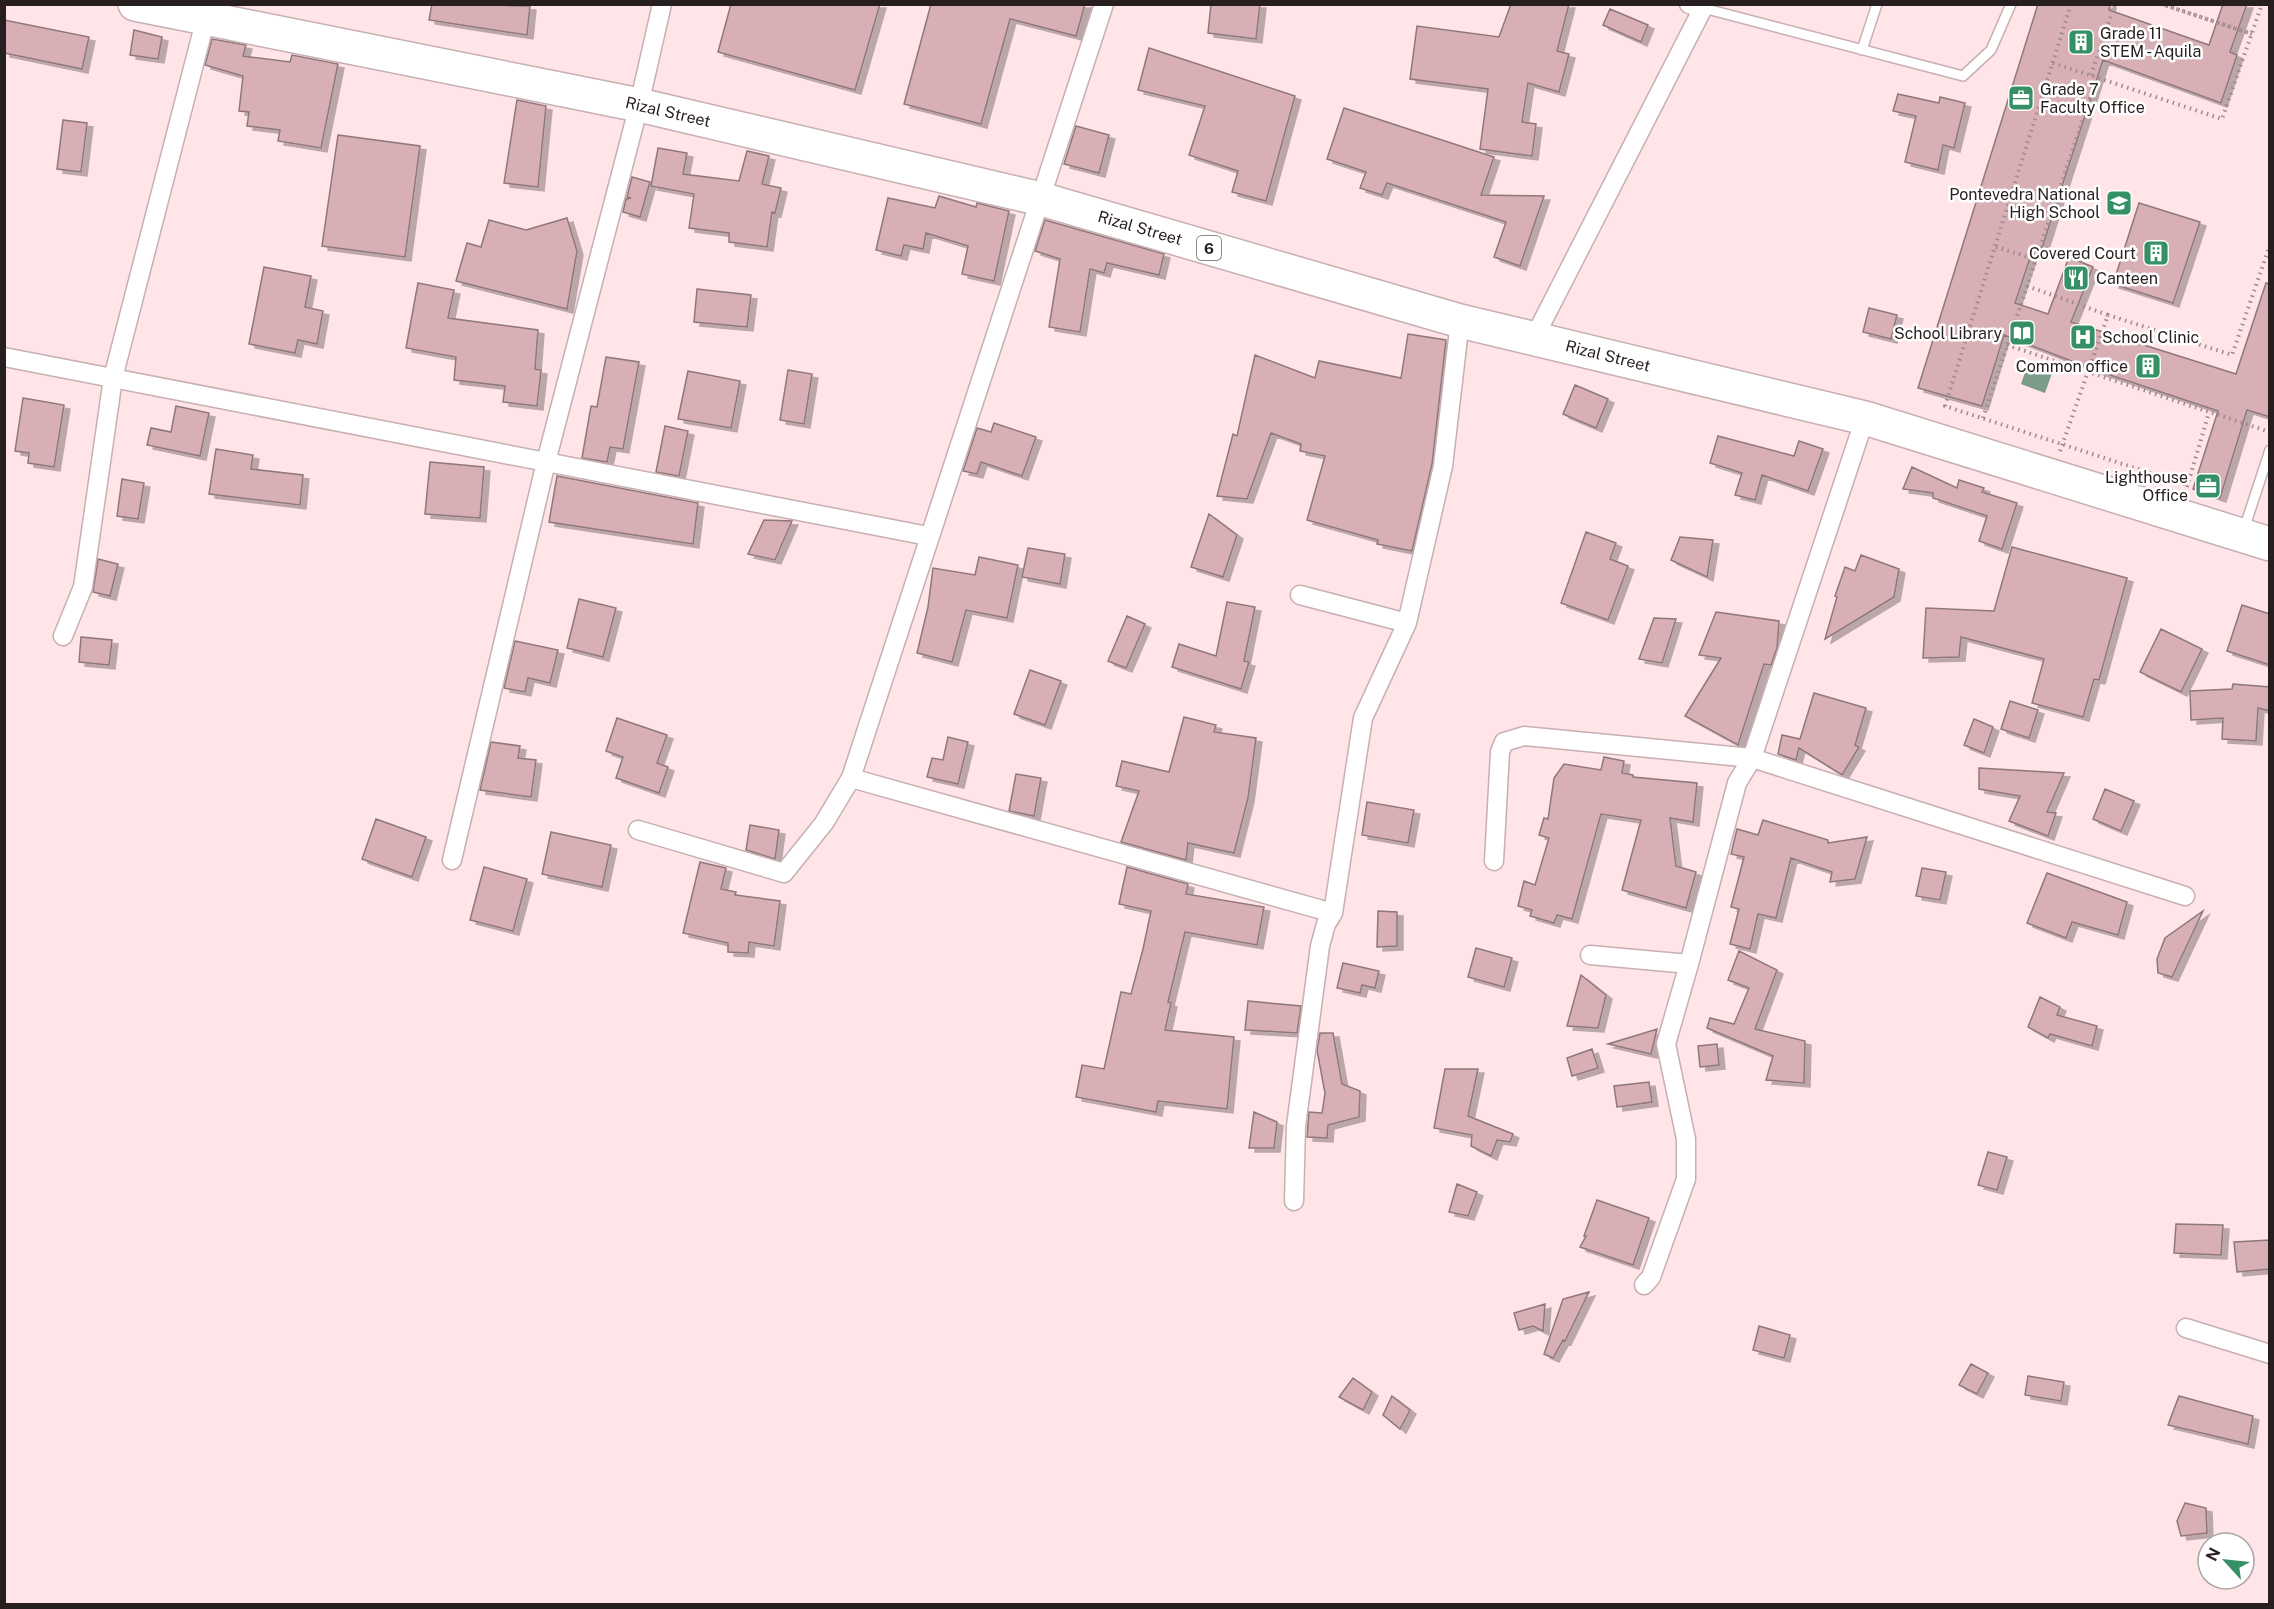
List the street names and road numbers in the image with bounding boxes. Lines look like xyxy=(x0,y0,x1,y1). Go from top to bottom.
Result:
street label: Rizal Street xyxy=(624,93,712,131)
street label: Rizal Street xyxy=(1096,207,1184,249)
road number: 6 xyxy=(1197,236,1221,260)
street label: Rizal Street xyxy=(1564,336,1652,376)

